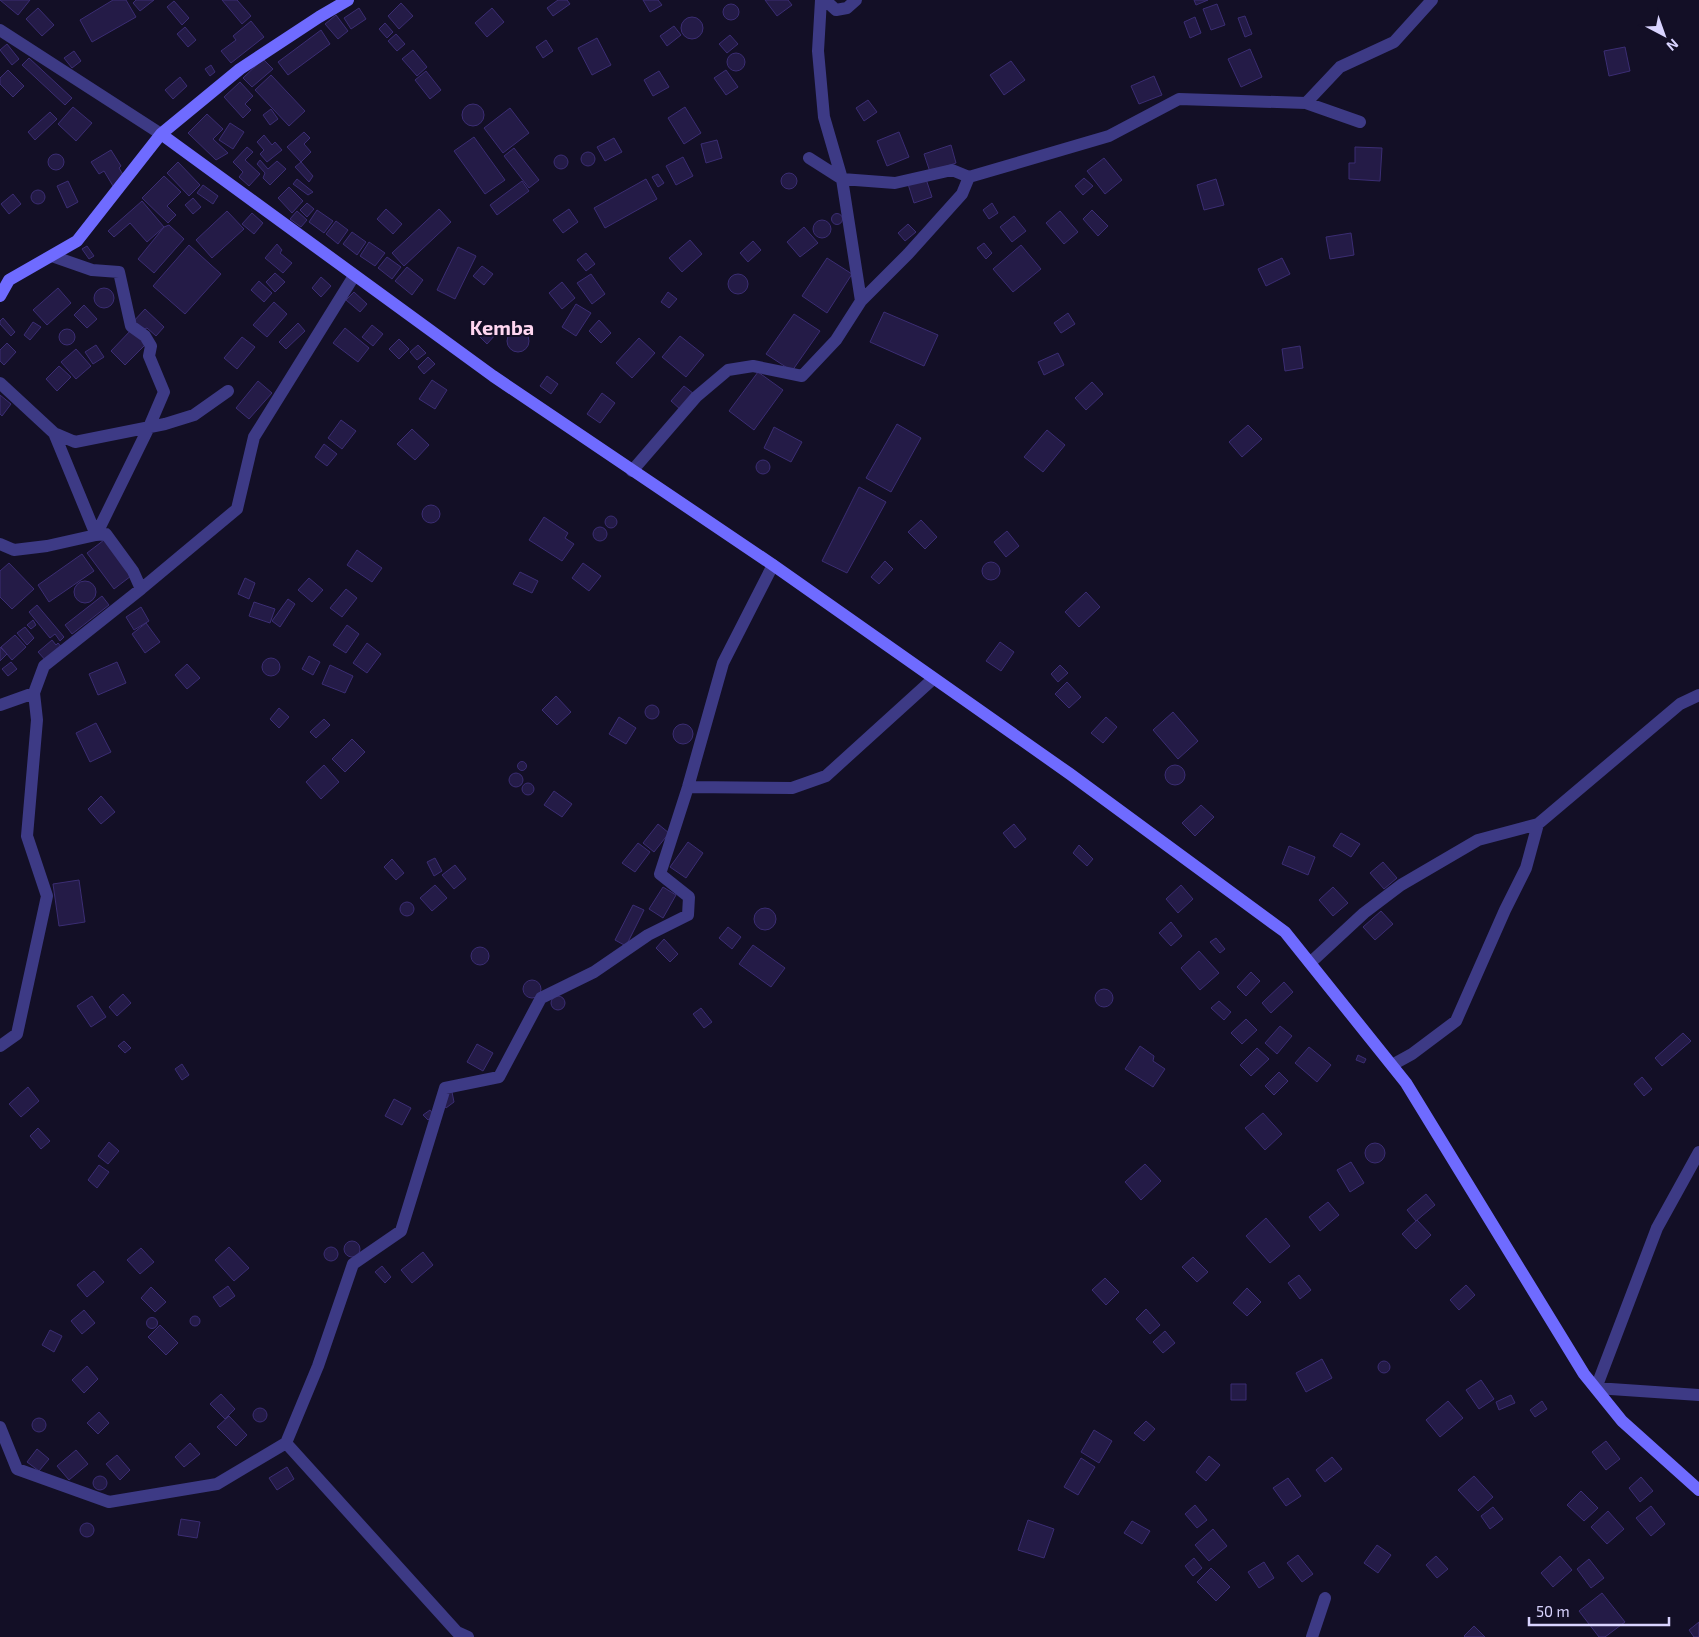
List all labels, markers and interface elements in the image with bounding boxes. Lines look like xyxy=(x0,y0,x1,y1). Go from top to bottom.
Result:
north arrow xyxy=(1639,10,1689,60)
text: N xyxy=(1663,35,1682,55)
district label: Kemba xyxy=(470,315,534,339)
scale bar xyxy=(1529,1594,1669,1626)
text: 50 m xyxy=(1536,1602,1570,1620)

